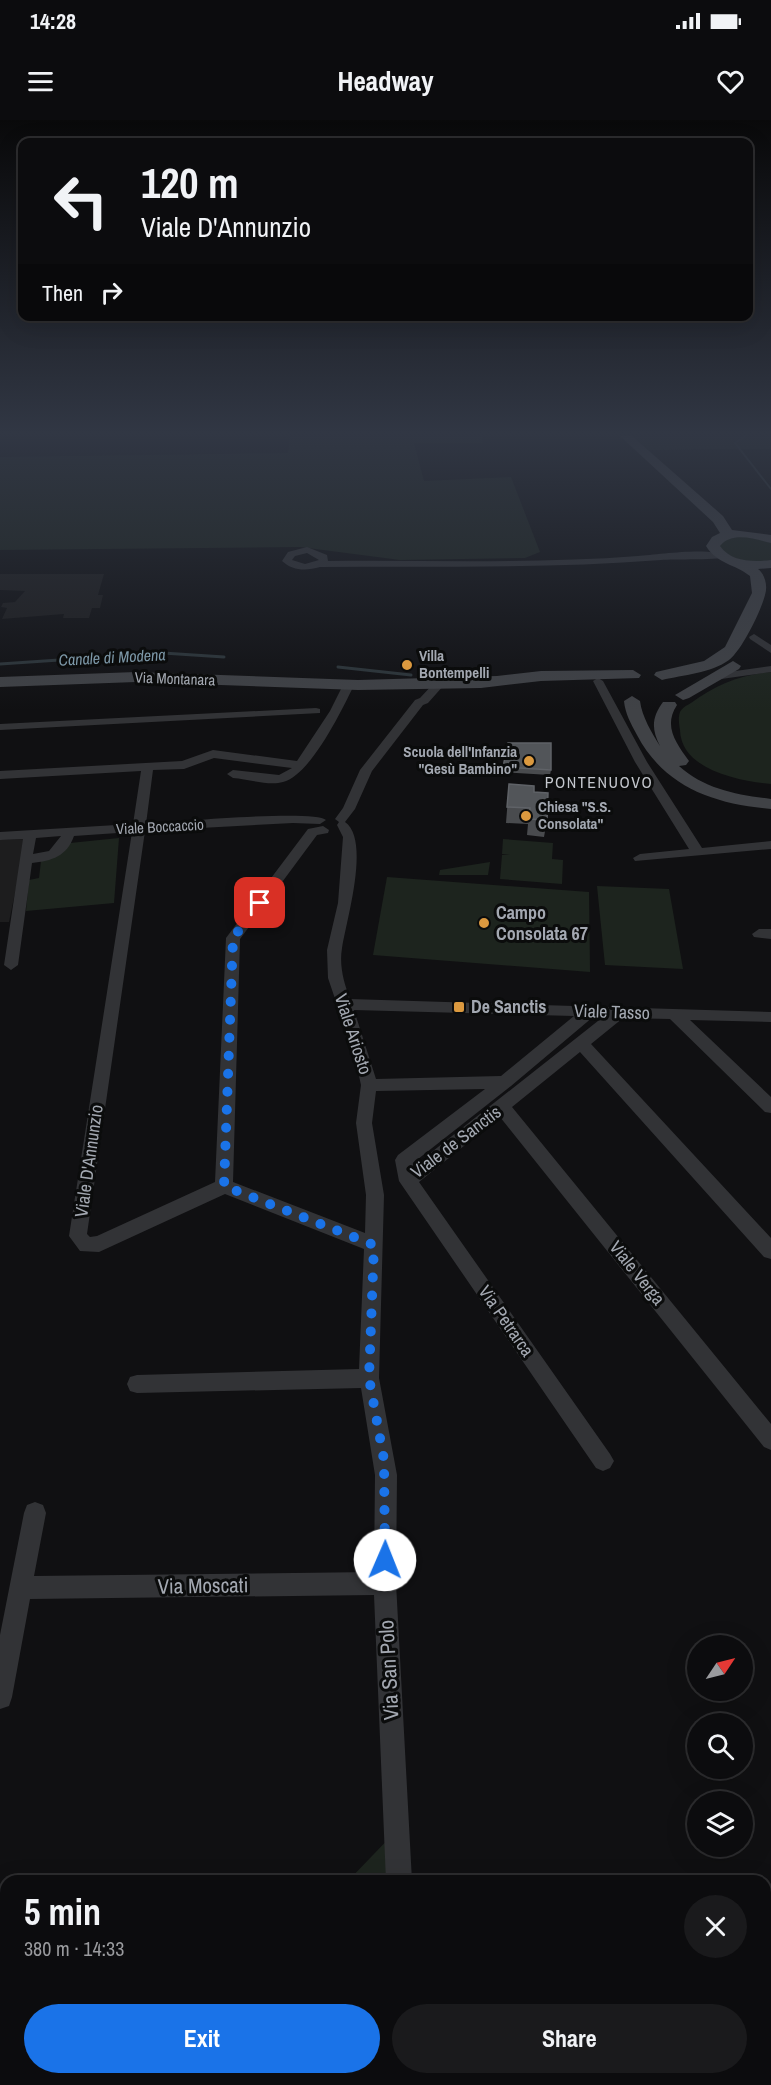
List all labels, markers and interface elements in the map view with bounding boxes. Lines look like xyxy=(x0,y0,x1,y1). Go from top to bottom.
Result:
text: 14:28 xyxy=(30,6,76,36)
text: Headway xyxy=(338,63,434,99)
icon: menu xyxy=(24,65,57,98)
icon: heart xyxy=(714,65,747,98)
text: 120 m xyxy=(141,155,239,211)
icon: left xyxy=(42,162,120,240)
text: Viale D'Annunzio xyxy=(141,209,311,245)
icon: right xyxy=(95,276,128,309)
text: Then xyxy=(42,278,83,308)
water label: Canale di Modena xyxy=(58,643,166,671)
place label: Villa Bontempelli xyxy=(419,645,489,683)
marker: Villa Bontempelli xyxy=(400,658,414,672)
street label: Via Montanara xyxy=(134,667,216,690)
place label: Scuola dell'Infanzia "Gesù Bambino" xyxy=(403,741,517,779)
marker: Scuola dell'Infanzia "Gesù Bambino" xyxy=(522,754,536,768)
district label: PONTENUOVO xyxy=(545,771,653,793)
place label: Chiesa "S.S. Consolata" xyxy=(538,796,611,834)
marker: Chiesa "S.S. Consolata" xyxy=(519,809,533,823)
street label: Viale Boccaccio xyxy=(115,814,205,839)
pin xyxy=(234,877,285,928)
icon: arrive xyxy=(243,886,276,919)
place label: Campo Consolata 67 xyxy=(496,900,588,946)
marker: Campo Consolata 67 xyxy=(477,916,491,930)
street label: Viale Ariosto xyxy=(329,990,378,1077)
place label: De Sanctis xyxy=(471,994,546,1019)
street label: Viale Tasso xyxy=(574,998,650,1025)
marker: De Sanctis xyxy=(452,1000,466,1014)
street label: Viale de Sanctis xyxy=(405,1099,506,1184)
street label: Viale D'Annunzio xyxy=(68,1103,109,1219)
street label: Viale Verga xyxy=(604,1235,671,1310)
street label: Via Petrarca xyxy=(473,1280,540,1361)
position arrow xyxy=(353,1528,417,1592)
street label: Via Moscati xyxy=(157,1570,249,1601)
street label: Via San Polo xyxy=(371,1619,406,1721)
north arrow xyxy=(687,1635,753,1701)
map controls xyxy=(687,1635,753,1857)
button: search xyxy=(687,1713,753,1779)
button: layers xyxy=(687,1791,753,1857)
text: 5 min xyxy=(24,1888,101,1936)
button: close xyxy=(684,1895,747,1958)
text: 380 m · 14:33 xyxy=(24,1935,124,1962)
button: Exit xyxy=(24,2004,380,2073)
button: Share xyxy=(392,2004,747,2073)

